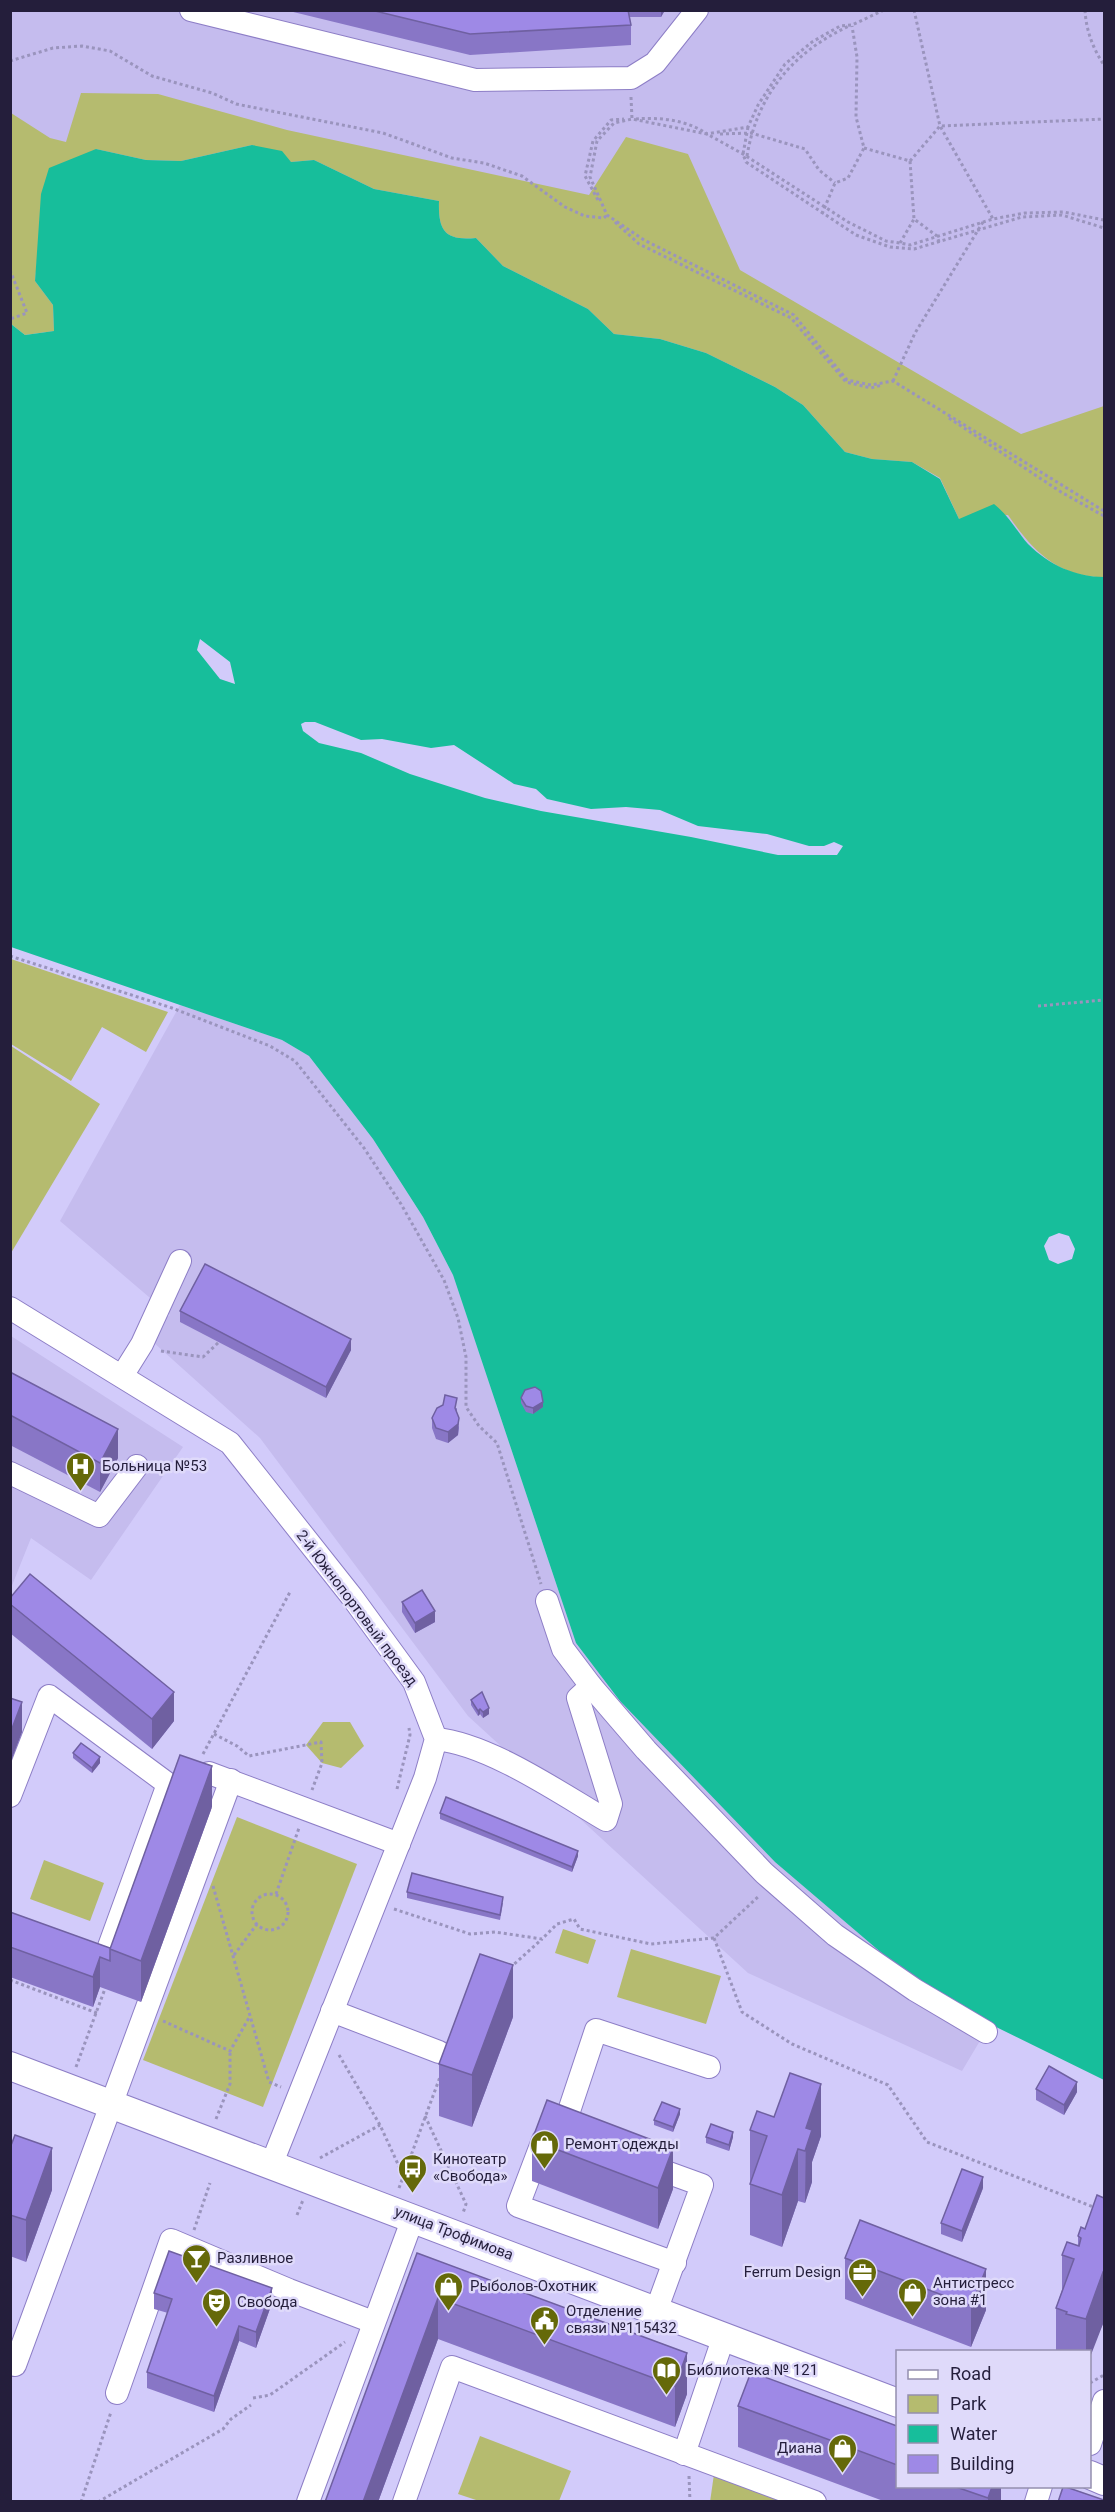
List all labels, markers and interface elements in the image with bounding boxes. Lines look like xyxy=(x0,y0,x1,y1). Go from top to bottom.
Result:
hospital icon: Больница №53 xyxy=(65,1450,97,1492)
place label: Больница №53 xyxy=(102,1457,207,1475)
street label: 2-й Южнопортовый проезд xyxy=(293,1527,421,1689)
shop icon: Ремонт одежды xyxy=(528,2128,560,2170)
place label: Ремонт одежды xyxy=(565,2135,679,2153)
place label: Кинотеатр «Свобода» xyxy=(433,2150,508,2185)
bus stop icon: Кинотеатр «Свобода» xyxy=(396,2152,428,2194)
street label: улица Трофимова xyxy=(392,2202,516,2264)
bar icon: Разливное xyxy=(180,2242,212,2284)
place label: Разливное xyxy=(217,2249,293,2267)
office icon: Ferrum Design xyxy=(846,2256,878,2298)
place label: Ferrum Design xyxy=(744,2263,841,2281)
shop icon: Рыболов-Охотник xyxy=(433,2270,465,2312)
place label: Антистресс зона #1 xyxy=(933,2274,1015,2309)
shop icon: Антистресс зона #1 xyxy=(896,2276,928,2318)
place label: Рыболов-Охотник xyxy=(470,2277,596,2295)
theatre icon: Свобода xyxy=(200,2286,232,2328)
place label: Свобода xyxy=(237,2293,297,2311)
place label: Отделение связи №115432 xyxy=(566,2302,677,2337)
public building icon: Отделение связи №115432 xyxy=(529,2304,561,2346)
legend xyxy=(896,2350,1091,2488)
library icon: Библиотека № 121 xyxy=(650,2354,682,2396)
place label: Библиотека № 121 xyxy=(687,2361,818,2379)
text: Road xyxy=(950,2363,991,2384)
text: Park xyxy=(950,2393,987,2414)
text: Water xyxy=(950,2423,997,2444)
shop icon: Диана xyxy=(827,2432,859,2474)
place label: Диана xyxy=(777,2439,822,2457)
text: Building xyxy=(950,2453,1014,2474)

